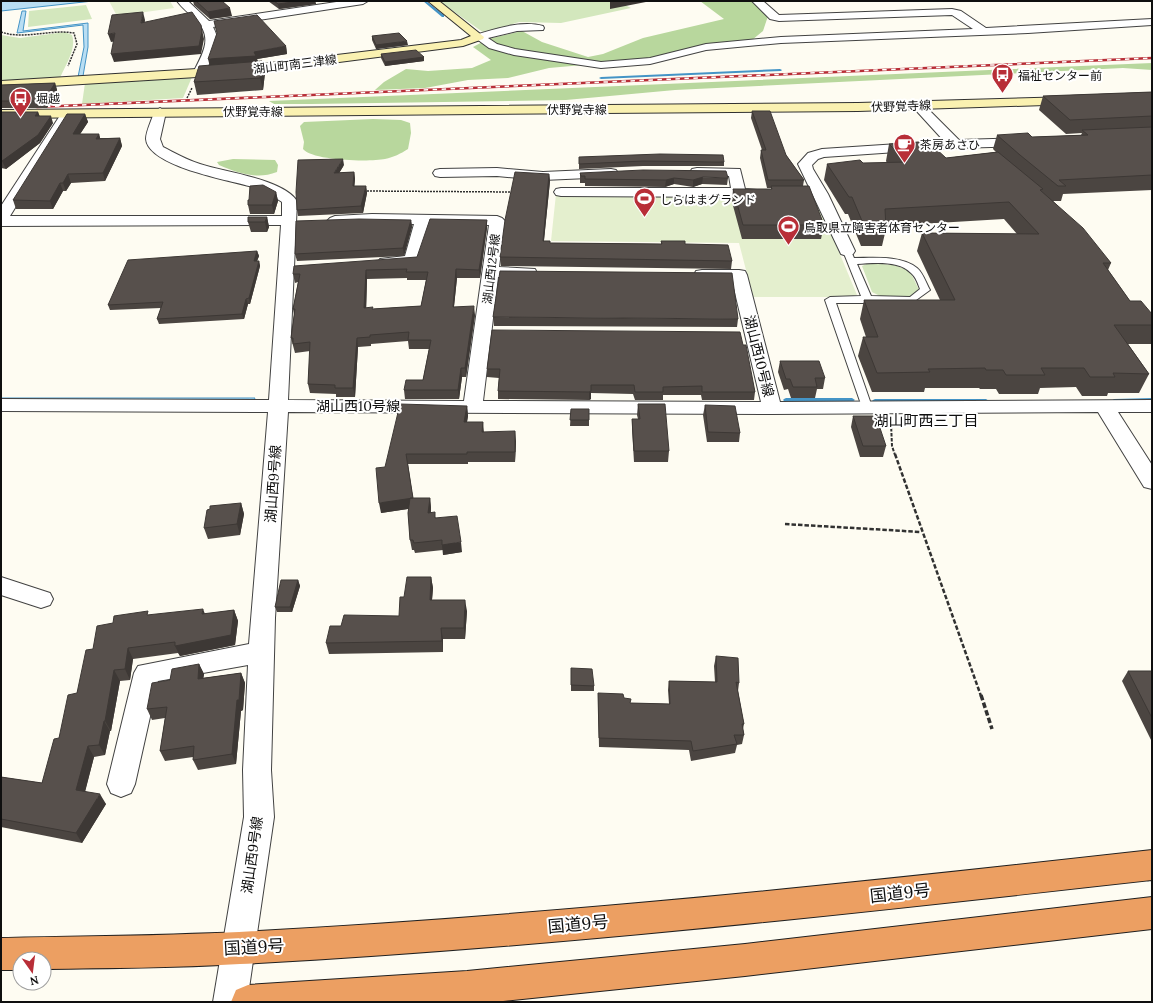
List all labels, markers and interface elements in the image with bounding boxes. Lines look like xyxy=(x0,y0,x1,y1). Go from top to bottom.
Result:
street label: 湖山町南三津線 xyxy=(252,51,338,77)
bus stop icon: 福祉センター前 xyxy=(990,62,1016,95)
place label: 福祉センター前 xyxy=(1018,68,1102,83)
bus stop icon: 堀越 xyxy=(7,85,33,118)
place label: 堀越 xyxy=(36,91,60,106)
street label: 伏野覚寺線 xyxy=(871,97,931,115)
street label: 伏野覚寺線 xyxy=(547,102,607,117)
street label: 伏野覚寺線 xyxy=(223,104,283,119)
cafe icon: 茶房あさひ xyxy=(892,131,918,164)
place label: 茶房あさひ xyxy=(920,137,980,152)
sports icon: しらはまグランド xyxy=(631,186,657,219)
place label: しらはまグランド xyxy=(660,192,756,207)
sports icon: 鳥取県立障害者体育センター xyxy=(776,214,802,247)
place label: 鳥取県立障害者体育センター xyxy=(804,220,960,235)
street label: 湖山西12号線 xyxy=(479,233,503,305)
street label: 湖山西10号線 xyxy=(740,313,778,399)
street label: 湖山西10号線 xyxy=(316,397,400,415)
district label: 湖山町西三丁目 xyxy=(873,411,979,430)
street label: 湖山西9号線 xyxy=(261,444,285,524)
street label: 湖山西9号線 xyxy=(238,815,266,895)
street label: 国道9号 xyxy=(869,879,931,907)
street label: 国道9号 xyxy=(547,910,609,938)
street label: 国道9号 xyxy=(223,934,285,960)
north arrow xyxy=(12,951,52,991)
text: N xyxy=(28,973,40,989)

